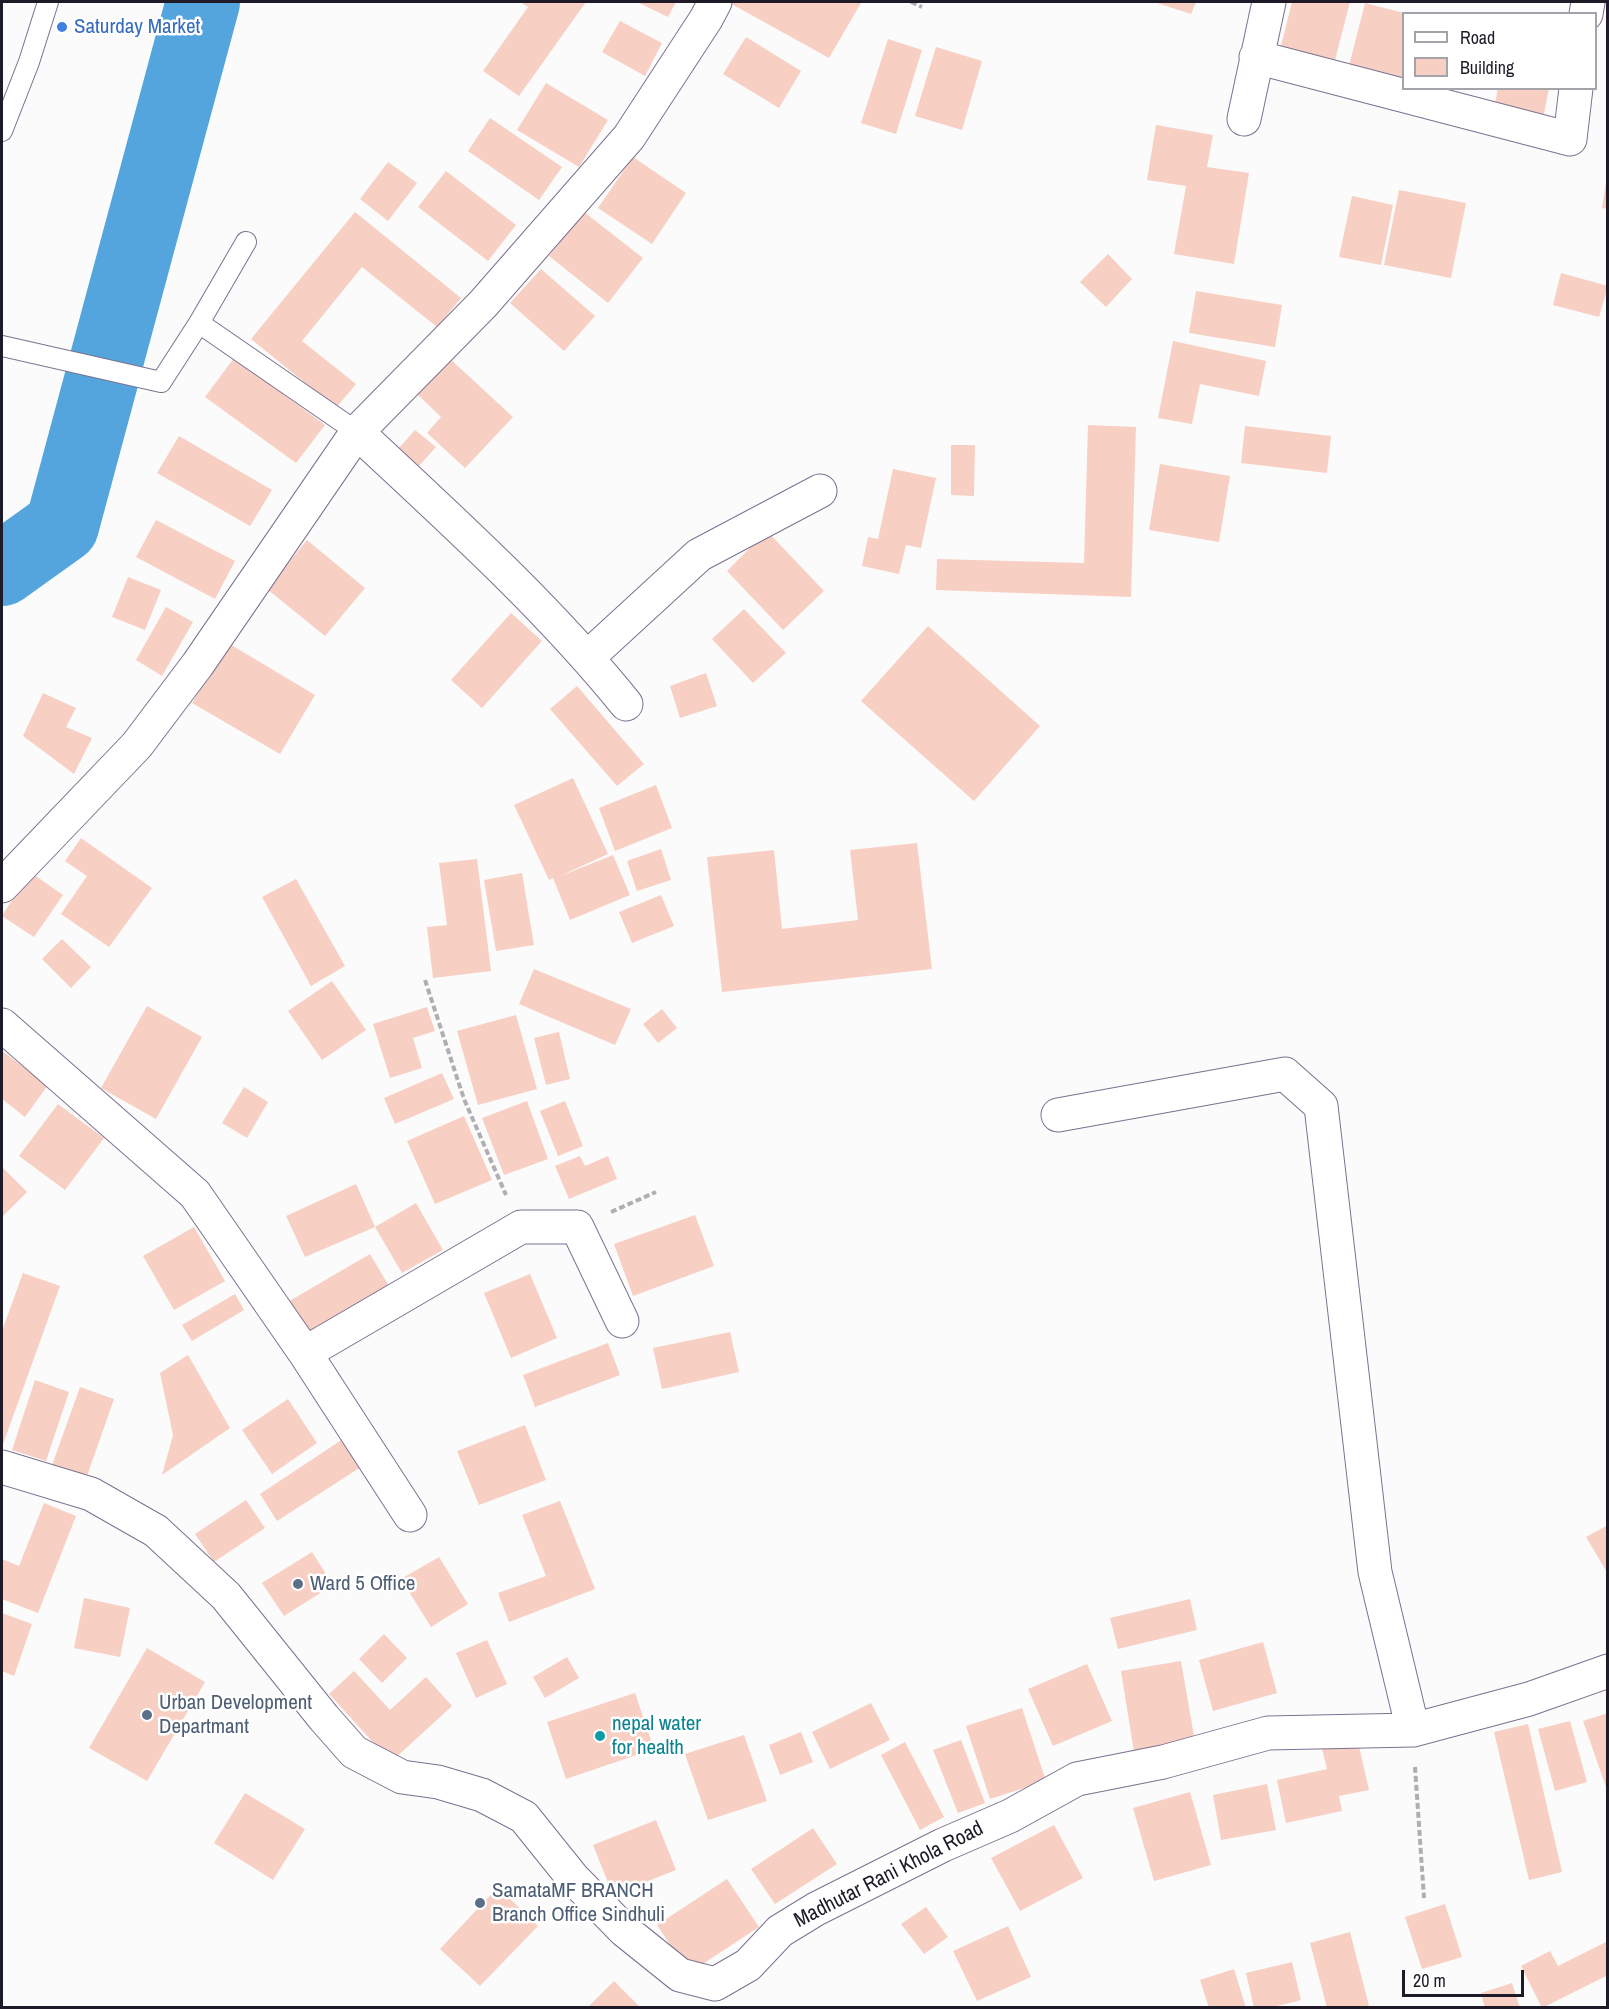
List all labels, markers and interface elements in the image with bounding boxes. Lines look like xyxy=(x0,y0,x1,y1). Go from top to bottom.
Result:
legend xyxy=(1402,12,1597,90)
place label: Saturday Market xyxy=(74,14,200,40)
marker: Saturday Market xyxy=(55,20,69,34)
text: Road xyxy=(1460,25,1495,50)
text: Building xyxy=(1460,55,1514,80)
place label: Ward 5 Office xyxy=(310,1571,415,1597)
marker: Ward 5 Office xyxy=(291,1577,305,1591)
place label: Urban Development Departmant xyxy=(159,1690,312,1740)
marker: Urban Development Departmant xyxy=(140,1708,154,1722)
place label: nepal water for health xyxy=(612,1711,701,1761)
marker: nepal water for health xyxy=(593,1729,607,1743)
street label: Madhutar Rani Khola Road xyxy=(790,1816,988,1934)
place label: SamataMF BRANCH Branch Office Sindhuli xyxy=(492,1878,665,1928)
marker: SamataMF BRANCH Branch Office Sindhuli xyxy=(473,1896,487,1910)
scale bar xyxy=(1405,1958,1526,1996)
text: 20 m xyxy=(1413,1968,1446,1993)

